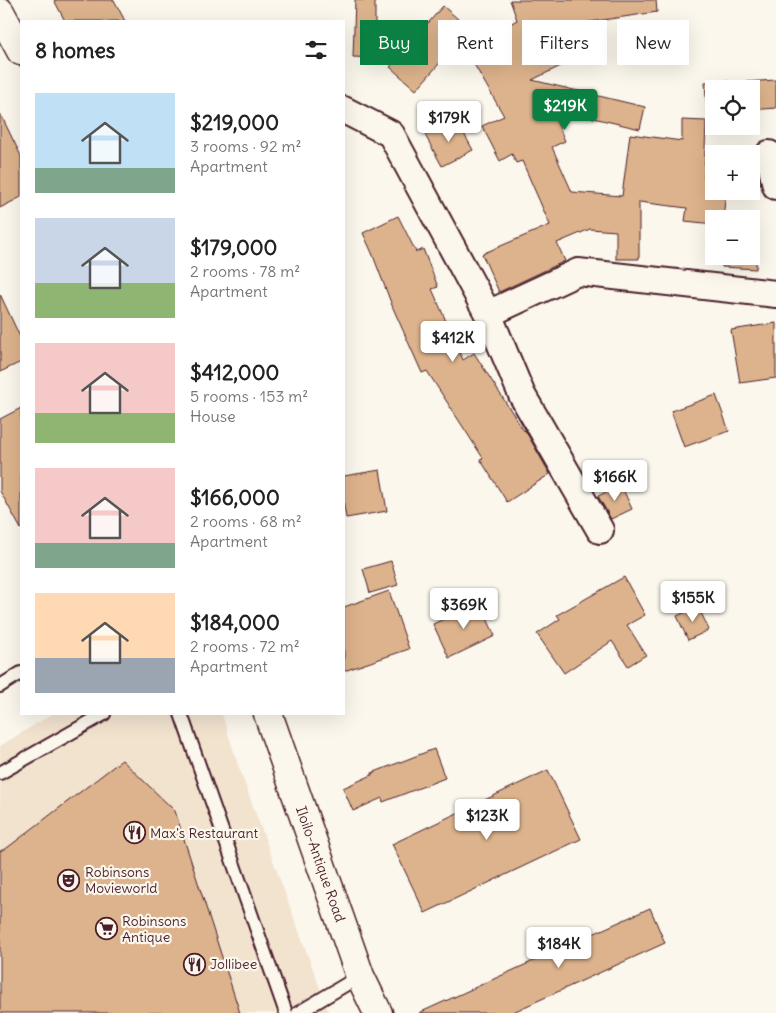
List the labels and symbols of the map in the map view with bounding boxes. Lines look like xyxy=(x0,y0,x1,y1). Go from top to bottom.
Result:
pin: $219K xyxy=(530,88,600,131)
pin: $179K xyxy=(414,100,484,143)
pin: $412K xyxy=(418,320,488,363)
pin: $166K xyxy=(580,460,650,502)
pin: $155K xyxy=(658,580,728,623)
pin: $369K xyxy=(429,588,499,630)
pin: $123K xyxy=(452,798,522,841)
street label: Iloilo-Antique Road xyxy=(292,804,349,924)
restaurant icon: Max's Restaurant xyxy=(122,821,146,845)
place label: Max's Restaurant xyxy=(150,824,258,842)
place label: Robinsons Movieworld xyxy=(85,863,158,897)
theatre icon: Robinsons Movieworld xyxy=(57,868,81,892)
place label: Robinsons Antique xyxy=(122,912,186,946)
supermarket icon: Robinsons Antique xyxy=(94,917,118,941)
pin: $184K xyxy=(524,926,594,969)
restaurant icon: Jollibee xyxy=(182,952,206,976)
place label: Jollibee xyxy=(210,955,257,973)

